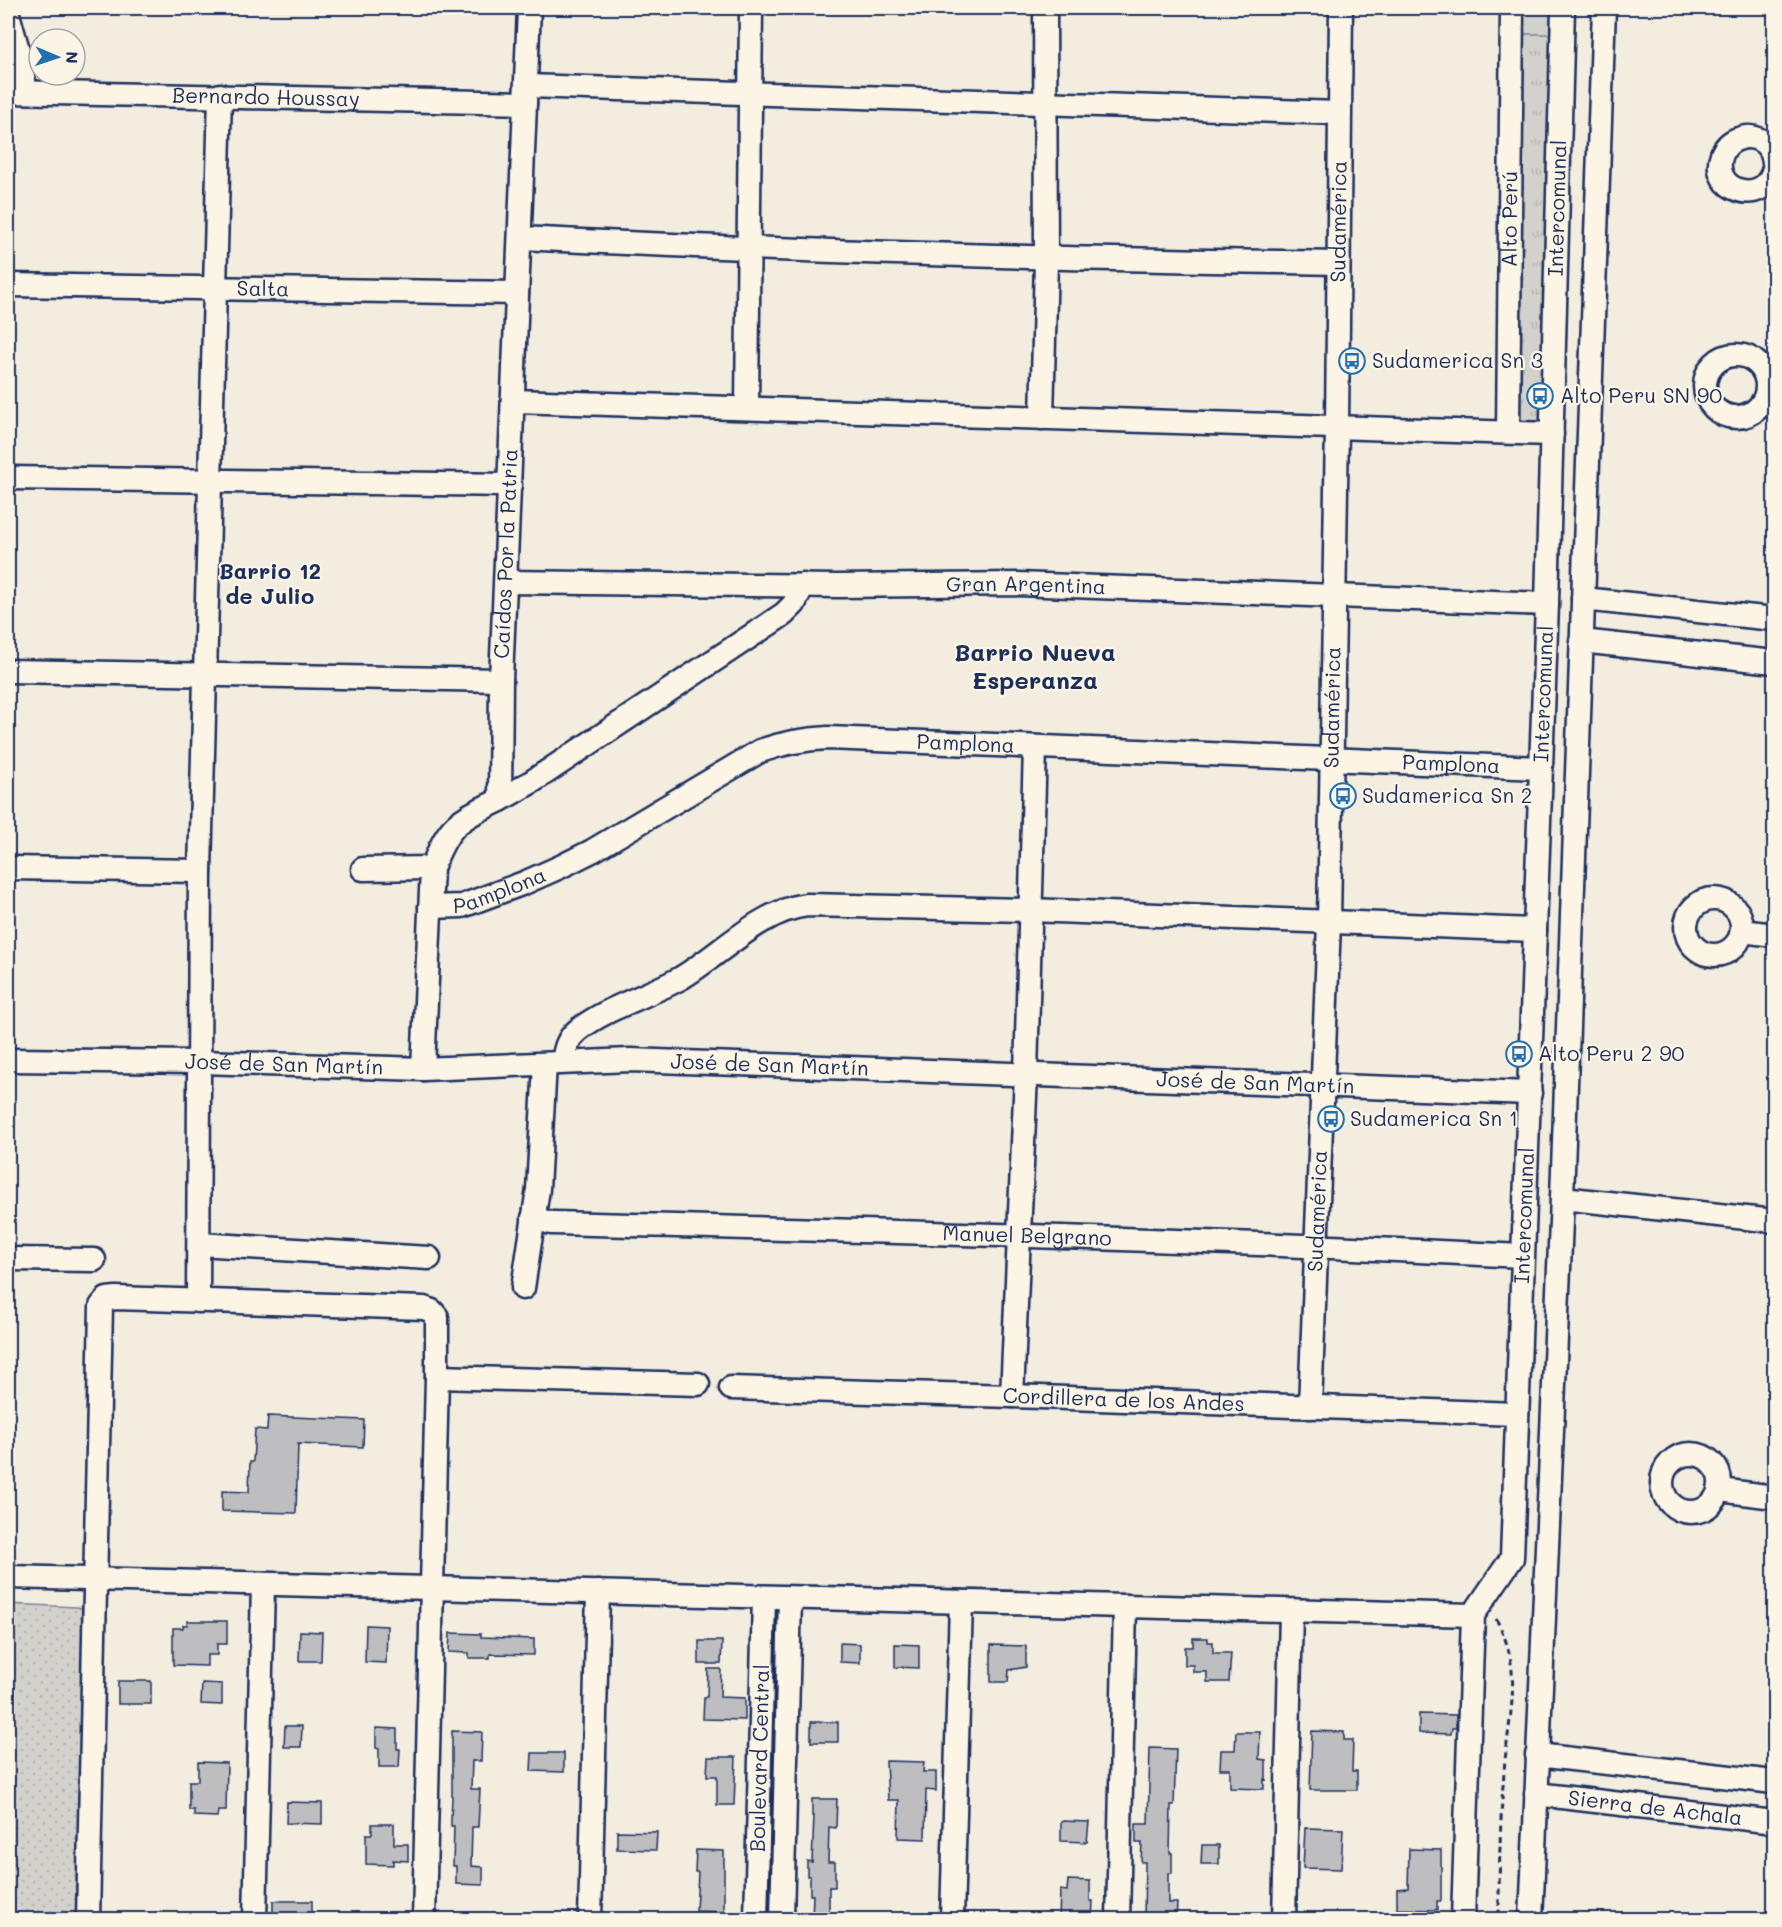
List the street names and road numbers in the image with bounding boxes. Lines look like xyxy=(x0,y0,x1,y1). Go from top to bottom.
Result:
street label: Bernardo Houssay xyxy=(172,80,360,111)
street label: Intercomunal xyxy=(1541,139,1571,277)
street label: Sudamérica xyxy=(1323,160,1352,283)
street label: Alto Perú xyxy=(1495,171,1522,267)
street label: Salta xyxy=(237,274,289,301)
street label: Caídos Por la Patria xyxy=(487,448,523,659)
street label: Gran Argentina xyxy=(946,569,1106,599)
street label: Intercomunal xyxy=(1526,625,1558,763)
street label: Sudamérica xyxy=(1316,646,1345,769)
street label: Pamplona xyxy=(916,727,1015,758)
street label: Pamplona xyxy=(1402,747,1501,778)
street label: Pamplona xyxy=(452,860,550,918)
street label: José de San Martín xyxy=(670,1046,869,1081)
street label: José de San Martín xyxy=(185,1047,383,1080)
street label: José de San Martín xyxy=(1156,1064,1355,1099)
street label: Intercomunal xyxy=(1507,1147,1539,1284)
street label: Sudamérica xyxy=(1300,1150,1332,1273)
street label: Manuel Belgrano xyxy=(942,1218,1112,1251)
street label: Cordillera de los Andes xyxy=(1002,1381,1245,1416)
street label: Boulevard Central xyxy=(743,1664,774,1852)
street label: Sierra de Achala xyxy=(1567,1783,1744,1830)

